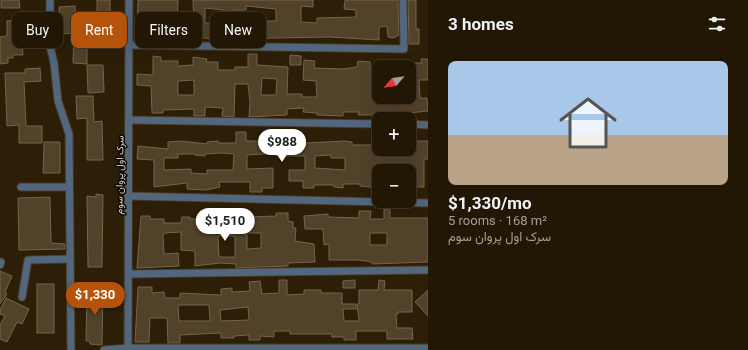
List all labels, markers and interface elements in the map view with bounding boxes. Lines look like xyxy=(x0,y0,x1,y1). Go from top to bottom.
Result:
chip: Buy xyxy=(12,12,63,48)
chip: Rent xyxy=(71,12,127,48)
chip: Filters xyxy=(135,12,202,48)
chip: New xyxy=(210,12,266,48)
icon: filters xyxy=(706,13,728,35)
text: 3 homes xyxy=(448,14,514,34)
north arrow xyxy=(372,60,416,104)
map controls xyxy=(372,60,416,208)
icon: home xyxy=(552,87,624,159)
button: + xyxy=(372,112,416,156)
pin: $988 xyxy=(258,129,306,163)
text: $988 xyxy=(267,134,297,149)
street label: سرک اول پروان سوم xyxy=(113,135,128,215)
button: − xyxy=(372,164,416,208)
text: $1,330/mo xyxy=(448,193,532,213)
pin: $1,510 xyxy=(192,208,258,242)
text: $1,510 xyxy=(205,213,245,228)
text: 5 rooms · 168 m² xyxy=(448,213,547,228)
text: سرک اول پروان سوم xyxy=(448,229,551,244)
pin: $1,330 xyxy=(62,282,128,316)
text: $1,330 xyxy=(75,287,115,302)

